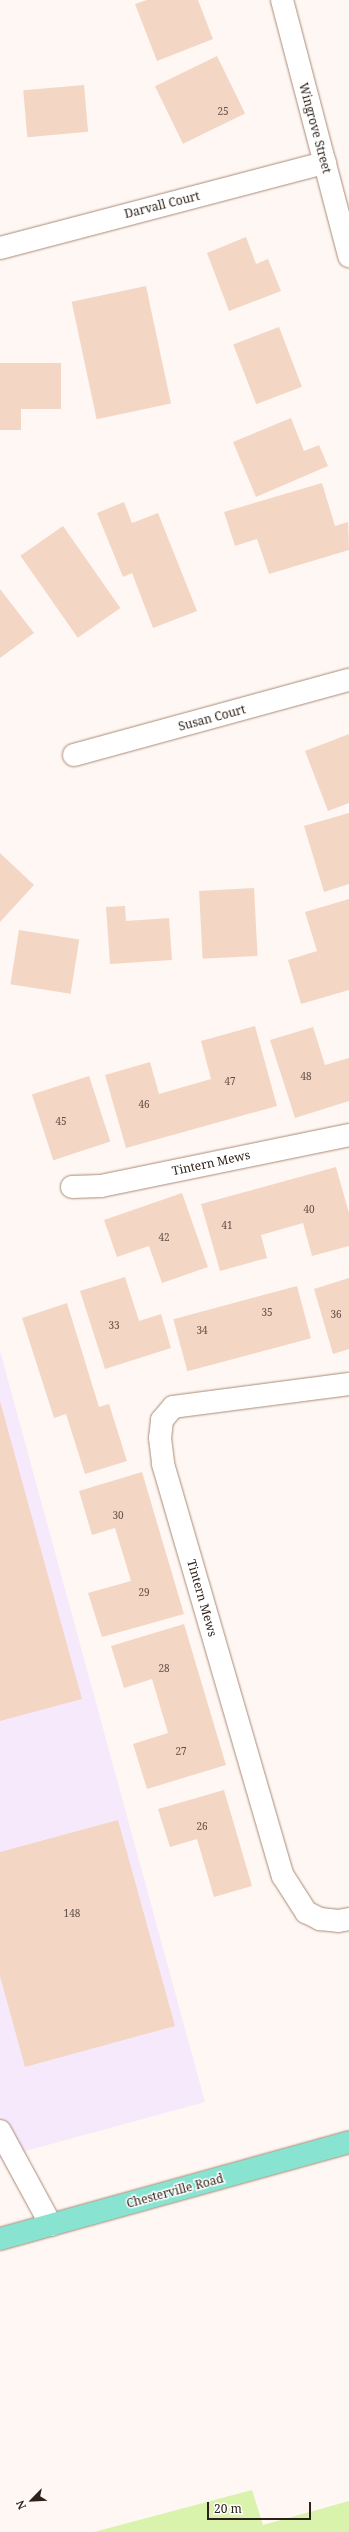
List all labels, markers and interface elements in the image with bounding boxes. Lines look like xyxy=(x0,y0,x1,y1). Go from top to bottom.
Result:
street label: Wingrove Street xyxy=(296,81,334,175)
house number: 25 xyxy=(217,106,229,118)
street label: Darvall Court xyxy=(123,189,201,221)
street label: Susan Court xyxy=(177,702,247,734)
house number: 48 xyxy=(300,1071,312,1083)
house number: 47 xyxy=(224,1076,236,1088)
house number: 46 xyxy=(138,1099,150,1111)
house number: 45 xyxy=(55,1116,67,1128)
street label: Tintern Mews xyxy=(171,1148,251,1178)
house number: 40 xyxy=(303,1204,315,1216)
house number: 41 xyxy=(221,1220,233,1232)
house number: 42 xyxy=(158,1232,170,1244)
house number: 35 xyxy=(261,1307,273,1319)
house number: 36 xyxy=(330,1309,342,1321)
house number: 33 xyxy=(108,1320,120,1332)
house number: 34 xyxy=(196,1325,208,1337)
house number: 30 xyxy=(112,1510,124,1522)
street label: Tintern Mews xyxy=(184,1558,220,1638)
house number: 29 xyxy=(138,1587,150,1599)
house number: 28 xyxy=(158,1663,170,1675)
house number: 27 xyxy=(175,1746,187,1758)
house number: 26 xyxy=(196,1821,208,1833)
house number: 148 xyxy=(64,1908,80,1920)
street label: Chesterville Road xyxy=(125,2171,225,2211)
north arrow xyxy=(12,2480,52,2520)
scale bar xyxy=(209,2494,313,2520)
text: N xyxy=(12,2498,29,2512)
text: 20 m xyxy=(214,2500,242,2517)

